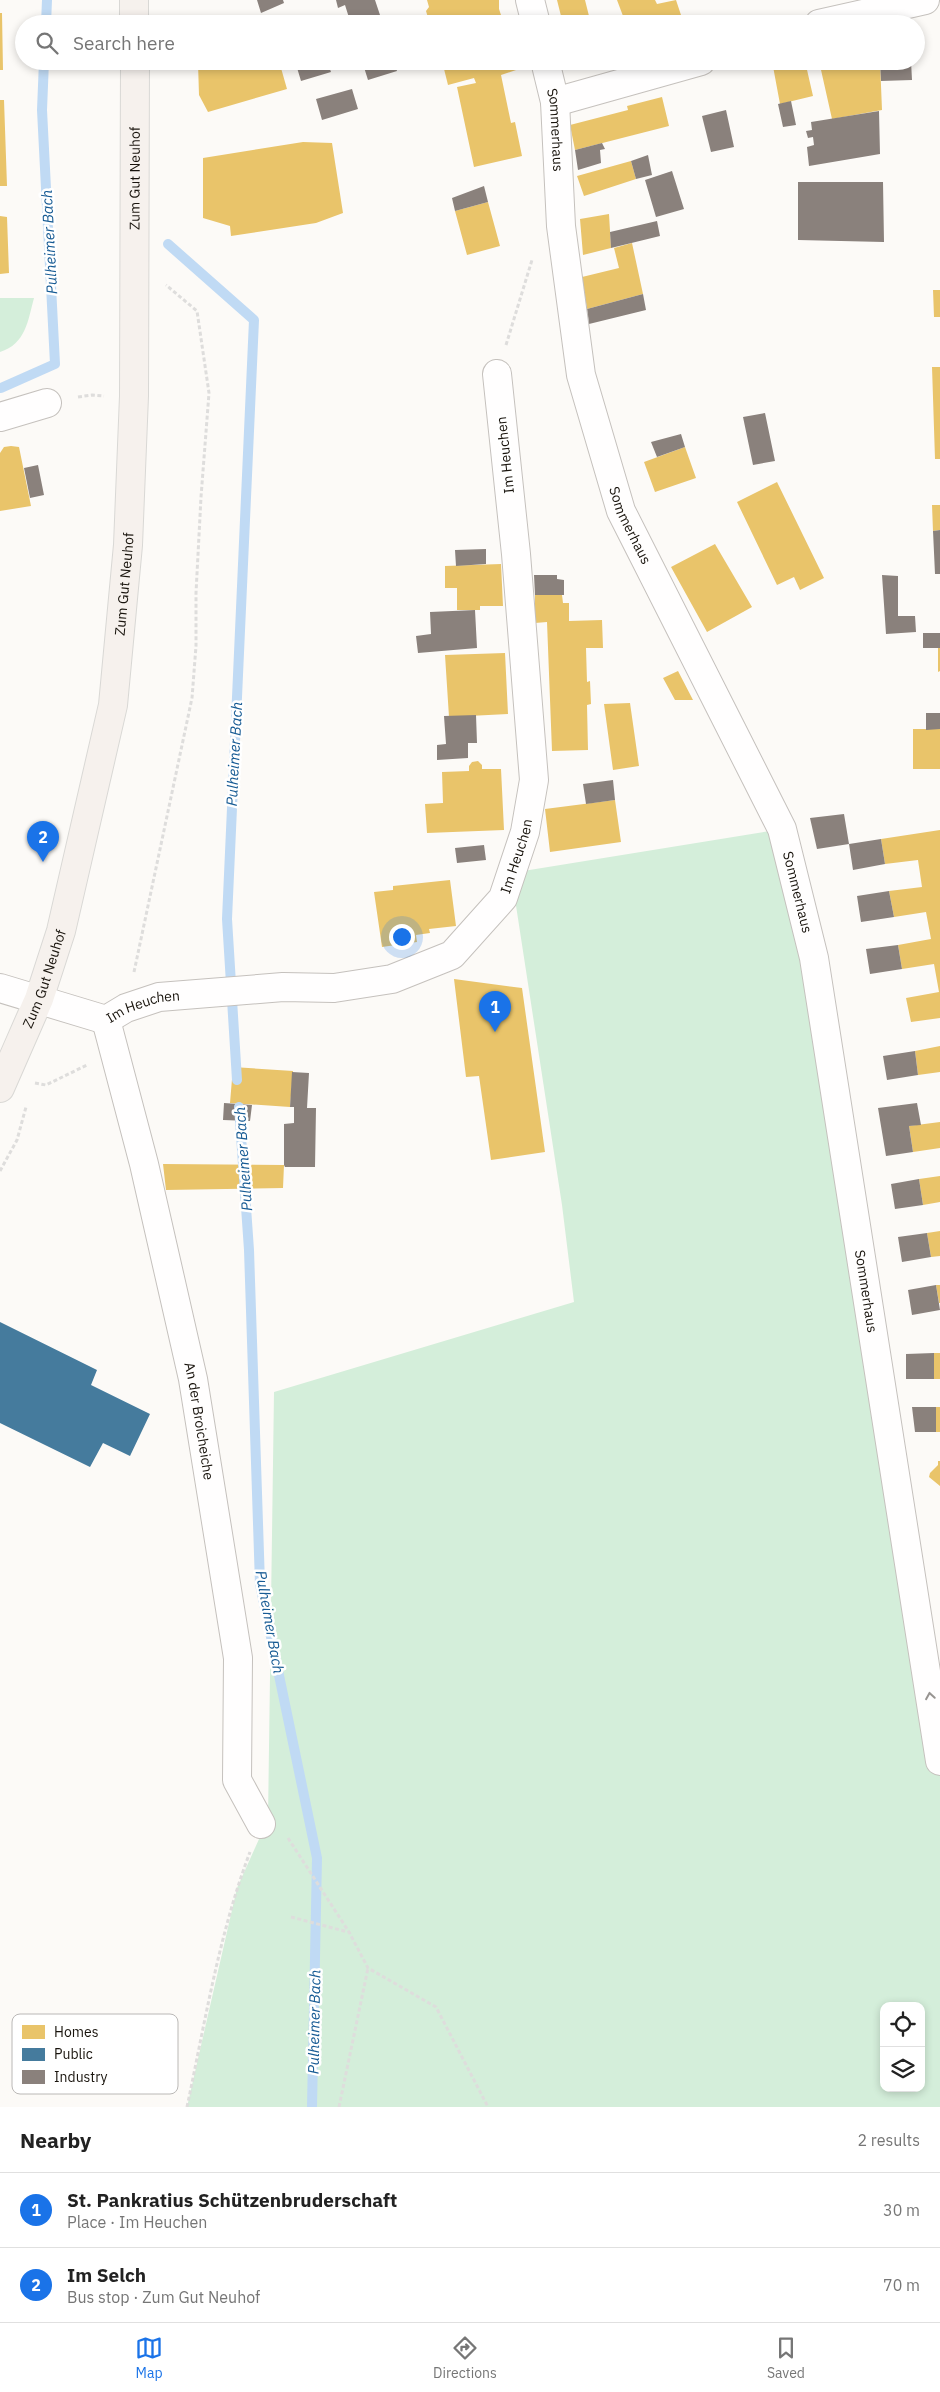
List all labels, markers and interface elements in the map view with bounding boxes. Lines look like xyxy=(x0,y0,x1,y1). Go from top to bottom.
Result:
search box xyxy=(15,15,925,70)
icon: search xyxy=(33,29,61,57)
text: Search here xyxy=(73,31,175,55)
street label: Sommerhaus xyxy=(543,86,567,172)
street label: Zum Gut Neuhof xyxy=(125,126,144,230)
water label: Pulheimer Bach xyxy=(37,189,61,295)
street label: Im Heuchen xyxy=(492,416,518,494)
street label: Sommerhaus xyxy=(605,484,655,567)
street label: Zum Gut Neuhof xyxy=(111,532,138,636)
water label: Pulheimer Bach xyxy=(222,701,246,807)
street label: Im Heuchen xyxy=(496,818,536,896)
pin: 2 xyxy=(27,821,59,862)
street label: Sommerhaus xyxy=(779,850,817,935)
your location xyxy=(389,924,415,950)
street label: Zum Gut Neuhof xyxy=(18,927,70,1031)
street label: Im Heuchen xyxy=(103,986,180,1027)
pin: 1 xyxy=(479,991,511,1032)
water label: Pulheimer Bach xyxy=(230,1106,256,1212)
street label: Sommerhaus xyxy=(851,1248,882,1334)
street label: An der Broicheiche xyxy=(180,1360,218,1481)
water label: Pulheimer Bach xyxy=(252,1569,288,1675)
one-way arrow xyxy=(925,1691,935,1700)
water label: Pulheimer Bach xyxy=(304,1970,324,2074)
map controls xyxy=(880,2002,925,2092)
button: locate xyxy=(880,2002,925,2047)
legend xyxy=(12,2014,178,2094)
text: Homes xyxy=(54,2023,99,2041)
text: Public xyxy=(54,2045,93,2063)
button: layers xyxy=(880,2047,925,2092)
text: Industry xyxy=(54,2068,108,2086)
text: Nearby xyxy=(20,2126,91,2154)
text: 2 results xyxy=(857,2130,920,2150)
text: St. Pankratius Schützenbruderschaft xyxy=(67,2188,397,2212)
text: 1 xyxy=(31,2200,41,2220)
text: 30 m xyxy=(883,2200,920,2220)
text: Place · Im Heuchen xyxy=(67,2212,207,2232)
text: Im Selch xyxy=(67,2263,146,2287)
text: 2 xyxy=(31,2275,41,2295)
text: 70 m xyxy=(883,2275,920,2295)
text: Bus stop · Zum Gut Neuhof xyxy=(67,2287,260,2307)
tab: Map xyxy=(135,2334,163,2382)
tab: Directions xyxy=(433,2334,497,2382)
tab: Saved xyxy=(767,2334,805,2382)

